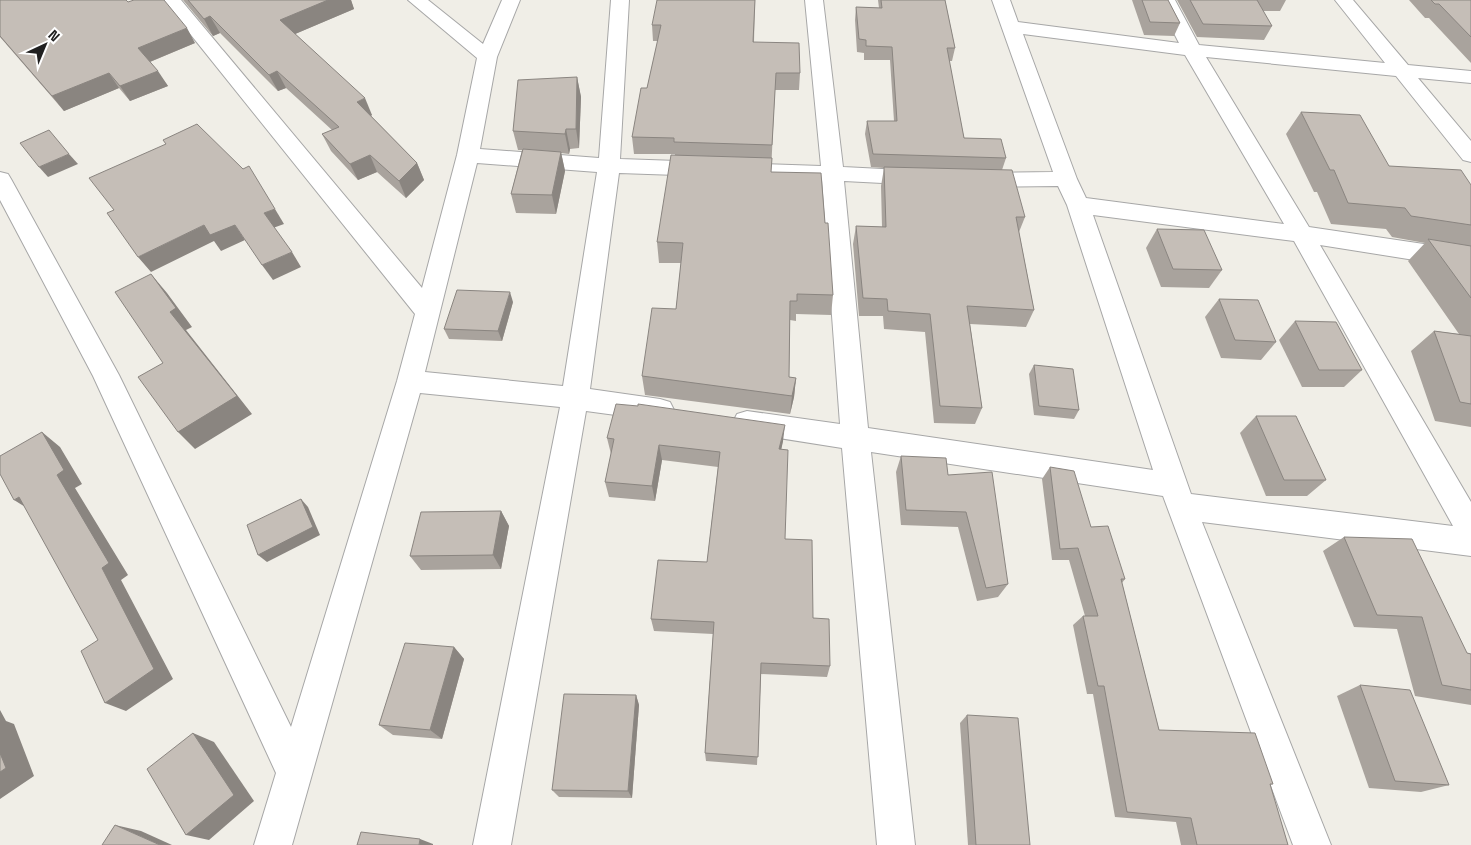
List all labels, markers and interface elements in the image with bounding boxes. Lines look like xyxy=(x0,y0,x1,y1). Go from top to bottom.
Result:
north arrow xyxy=(20,20,70,70)
text: N xyxy=(44,26,64,45)

